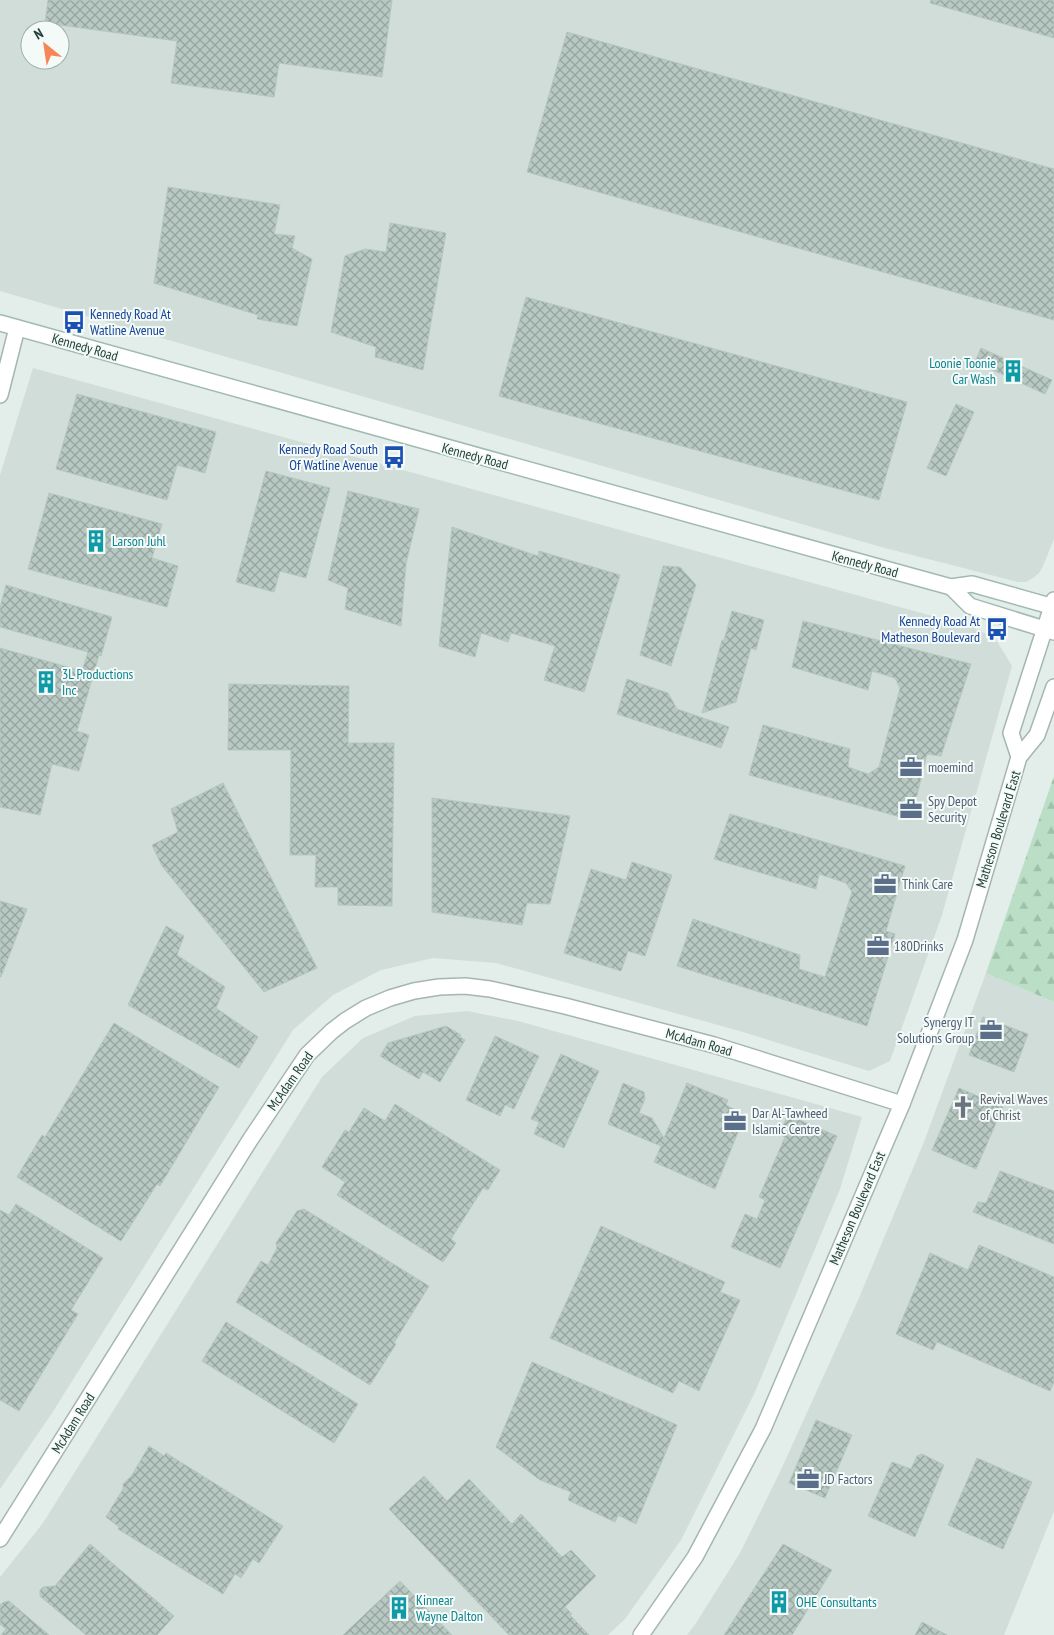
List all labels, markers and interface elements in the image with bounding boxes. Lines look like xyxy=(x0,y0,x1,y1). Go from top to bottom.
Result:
north arrow xyxy=(20,20,70,70)
text: N xyxy=(31,24,46,43)
place label: Kennedy Road At Watline Avenue xyxy=(90,305,171,339)
bus stop icon: Kennedy Road At Watline Avenue xyxy=(61,309,87,335)
street label: Kennedy Road xyxy=(50,329,120,365)
place label: Loonie Toonie Car Wash xyxy=(929,354,996,388)
building icon: Loonie Toonie Car Wash xyxy=(1000,358,1026,384)
street label: Kennedy Road xyxy=(440,439,510,473)
place label: Kennedy Road South Of Watline Avenue xyxy=(279,440,378,474)
bus stop icon: Kennedy Road South Of Watline Avenue xyxy=(381,444,407,470)
building icon: Larson Juhl xyxy=(83,528,109,554)
place label: Larson Juhl xyxy=(112,532,167,550)
street label: Kennedy Road xyxy=(830,547,900,581)
place label: Kennedy Road At Matheson Boulevard xyxy=(881,612,980,646)
bus stop icon: Kennedy Road At Matheson Boulevard xyxy=(984,616,1010,642)
place label: 3L Productions Inc xyxy=(62,665,134,699)
building icon: 3L Productions Inc xyxy=(33,669,59,695)
office icon: moemind xyxy=(898,754,924,780)
place label: moemind xyxy=(928,758,973,776)
street label: Matheson Boulevard East xyxy=(972,768,1024,890)
place label: Spy Depot Security xyxy=(928,792,977,826)
office icon: Spy Depot Security xyxy=(898,796,924,822)
office icon: Think Care xyxy=(872,871,898,897)
place label: Think Care xyxy=(902,875,953,893)
office icon: 180Drinks xyxy=(865,933,891,959)
place label: 180Drinks xyxy=(894,937,944,955)
place label: Synergy IT Solutions Group xyxy=(897,1013,975,1047)
office icon: Synergy IT Solutions Group xyxy=(978,1017,1004,1043)
street label: McAdam Road xyxy=(664,1024,734,1060)
street label: McAdam Road xyxy=(263,1048,317,1114)
place label: Revival Waves of Christ xyxy=(980,1090,1048,1124)
church icon: Revival Waves of Christ xyxy=(950,1094,976,1120)
place label: Dar Al-Tawheed Islamic Centre xyxy=(752,1104,828,1138)
office icon: Dar Al-Tawheed Islamic Centre xyxy=(722,1108,748,1134)
street label: Matheson Boulevard East xyxy=(825,1148,889,1268)
street label: McAdam Road xyxy=(47,1389,99,1457)
office icon: JD Factors xyxy=(795,1466,821,1492)
place label: JD Factors xyxy=(823,1470,873,1488)
building icon: OHE Consultants xyxy=(766,1589,792,1615)
place label: Kinnear Wayne Dalton xyxy=(416,1591,483,1625)
place label: OHE Consultants xyxy=(796,1593,877,1611)
building icon: Kinnear Wayne Dalton xyxy=(386,1595,412,1621)

